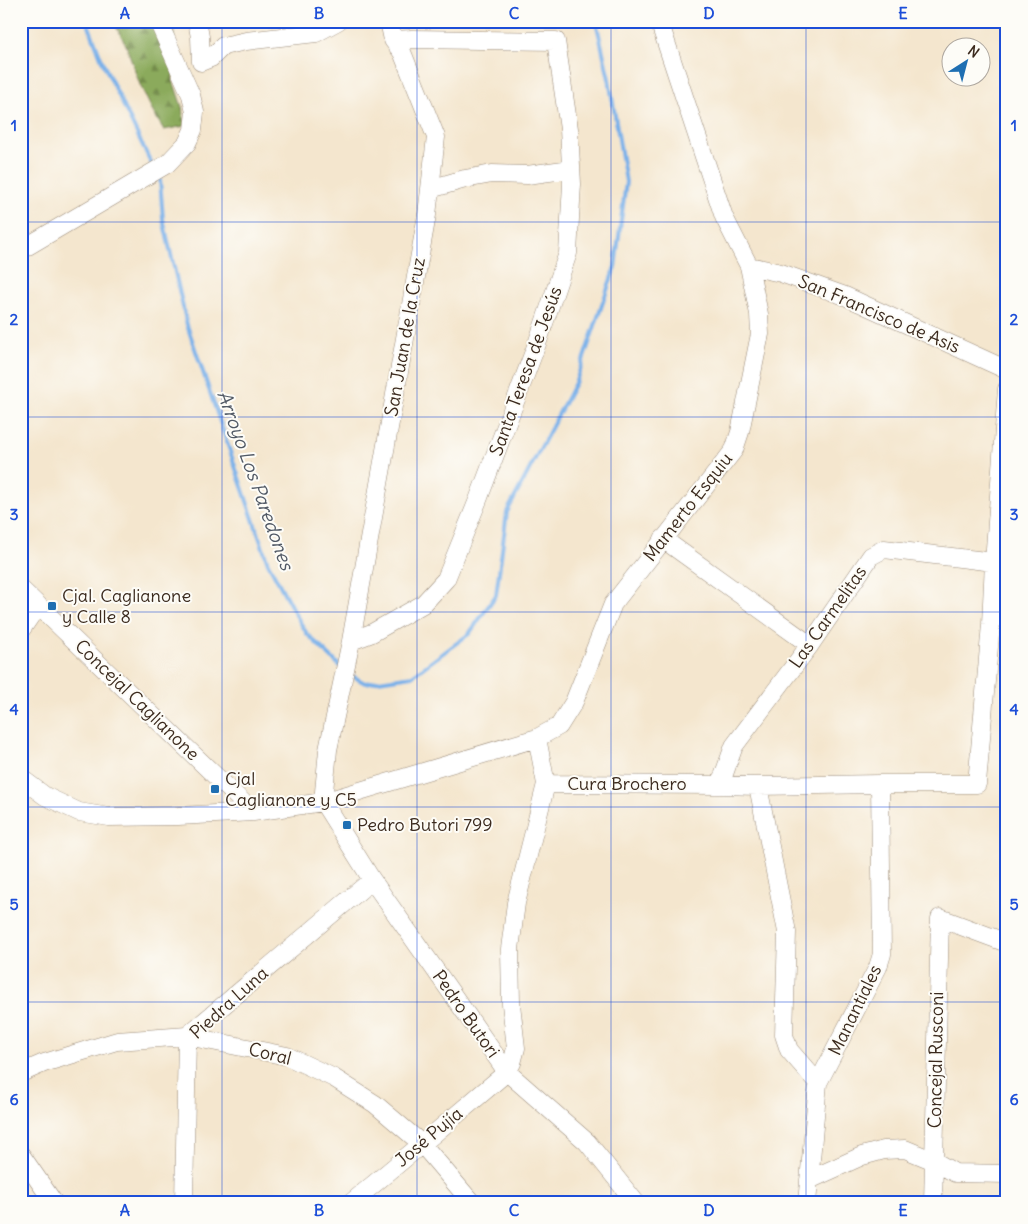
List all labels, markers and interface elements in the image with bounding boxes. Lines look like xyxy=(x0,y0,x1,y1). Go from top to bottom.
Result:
text: A xyxy=(120,3,130,23)
text: B xyxy=(314,3,325,23)
text: C xyxy=(509,3,520,23)
text: D xyxy=(703,3,715,23)
text: E xyxy=(898,3,908,23)
north arrow xyxy=(940,38,990,88)
text: N xyxy=(964,41,983,62)
text: 1 xyxy=(11,115,17,135)
text: 1 xyxy=(1011,115,1017,135)
street label: San Juan de la Cruz xyxy=(379,255,430,418)
street label: San Francisco de Asis xyxy=(795,269,964,358)
street label: Santa Teresa de Jesús xyxy=(484,283,567,459)
text: 2 xyxy=(10,309,19,329)
text: 2 xyxy=(1010,309,1019,329)
water label: Arroyo Los Paredones xyxy=(212,387,300,574)
street label: Mamerto Esquiu xyxy=(638,448,737,566)
text: 3 xyxy=(9,504,19,524)
text: 3 xyxy=(1009,504,1019,524)
street label: Las Carmelitas xyxy=(784,561,871,672)
place label: Cjal. Caglianone y Calle 8 xyxy=(62,584,191,628)
marker: Cjal. Caglianone y Calle 8 xyxy=(46,600,58,612)
street label: Concejal Caglianone xyxy=(70,634,204,765)
text: 4 xyxy=(9,699,19,719)
text: 4 xyxy=(1009,699,1019,719)
place label: Cjal Caglianone y C5 xyxy=(225,767,357,811)
street label: Cura Brochero xyxy=(567,772,687,795)
marker: Cjal Caglianone y C5 xyxy=(209,783,221,795)
place label: Pedro Butori 799 xyxy=(357,813,493,836)
marker: Pedro Butori 799 xyxy=(341,819,353,831)
text: 5 xyxy=(9,894,19,914)
text: 5 xyxy=(1009,894,1019,914)
street label: Piedra Luna xyxy=(185,961,273,1044)
street label: Manantiales xyxy=(823,961,886,1059)
street label: Pedro Butori xyxy=(428,965,505,1062)
street label: Concejal Rusconi xyxy=(923,991,948,1129)
street label: Coral xyxy=(246,1037,294,1070)
text: 6 xyxy=(9,1089,19,1109)
text: 6 xyxy=(1009,1089,1019,1109)
street label: José Pujía xyxy=(390,1102,467,1171)
text: A xyxy=(120,1200,130,1220)
text: B xyxy=(314,1200,325,1220)
text: C xyxy=(509,1200,520,1220)
text: D xyxy=(703,1200,715,1220)
text: E xyxy=(898,1200,908,1220)

